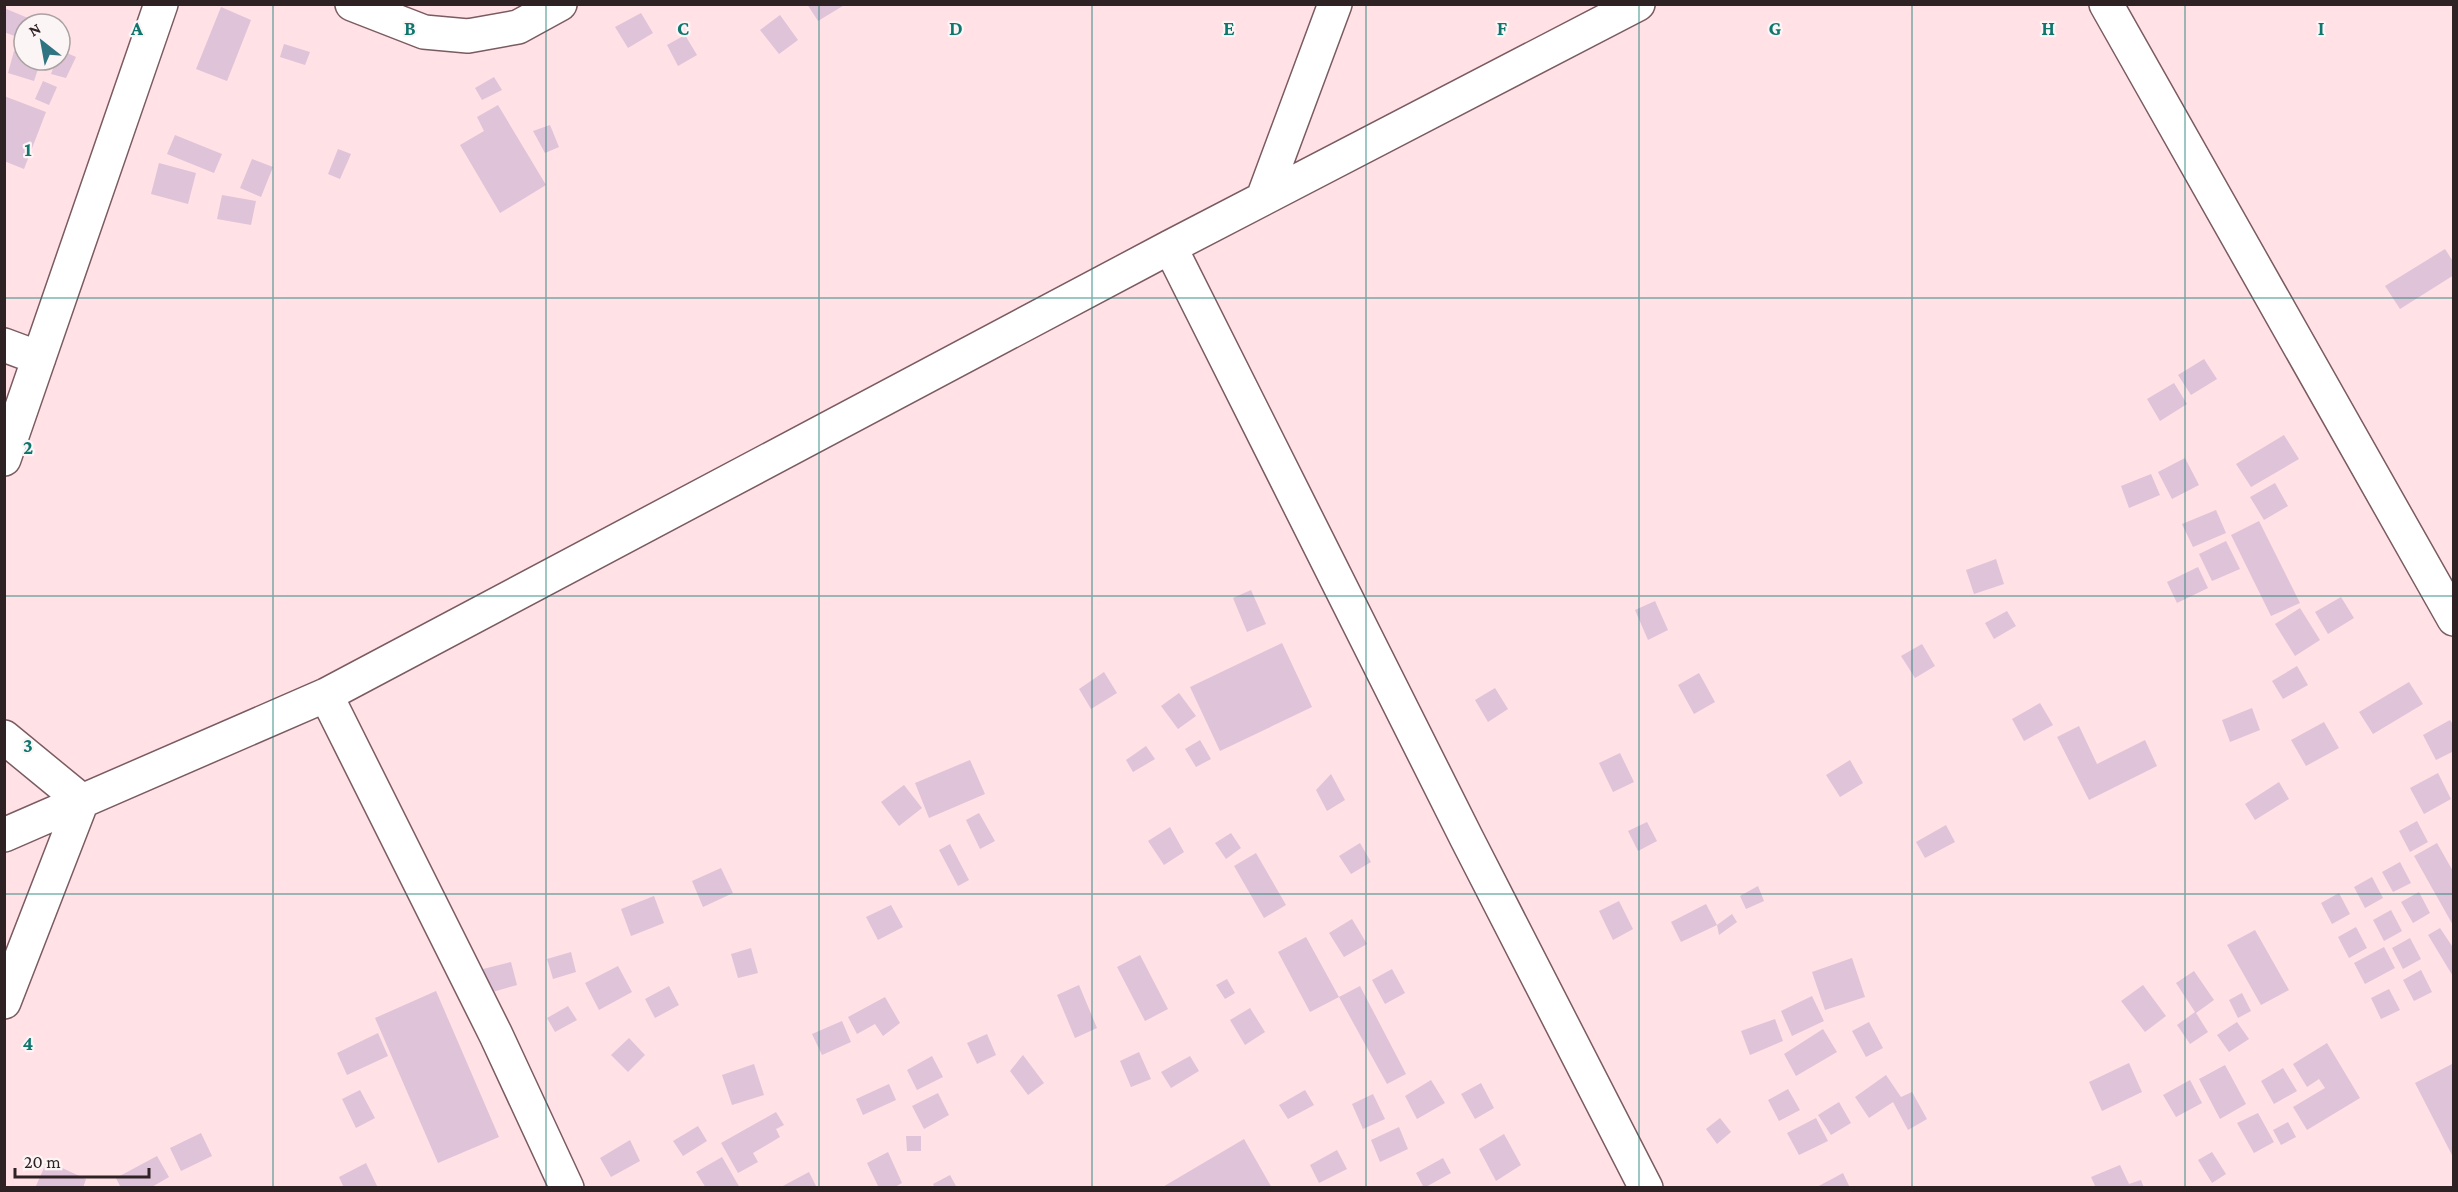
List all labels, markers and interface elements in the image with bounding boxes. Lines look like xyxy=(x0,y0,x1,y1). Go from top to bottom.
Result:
north arrow xyxy=(12,12,72,72)
text: A xyxy=(130,17,144,39)
text: B xyxy=(404,17,416,39)
text: C xyxy=(677,17,689,39)
text: D xyxy=(949,17,963,39)
text: E xyxy=(1223,17,1235,39)
text: F xyxy=(1497,17,1508,39)
text: G xyxy=(1769,17,1782,39)
text: H xyxy=(2041,17,2055,39)
text: I xyxy=(2318,17,2325,39)
text: N xyxy=(25,19,44,40)
text: 1 xyxy=(24,138,32,160)
text: 2 xyxy=(23,436,33,458)
text: 3 xyxy=(23,734,33,756)
text: 4 xyxy=(23,1032,34,1054)
scale bar xyxy=(15,1141,148,1179)
text: 20 m xyxy=(24,1152,61,1172)

